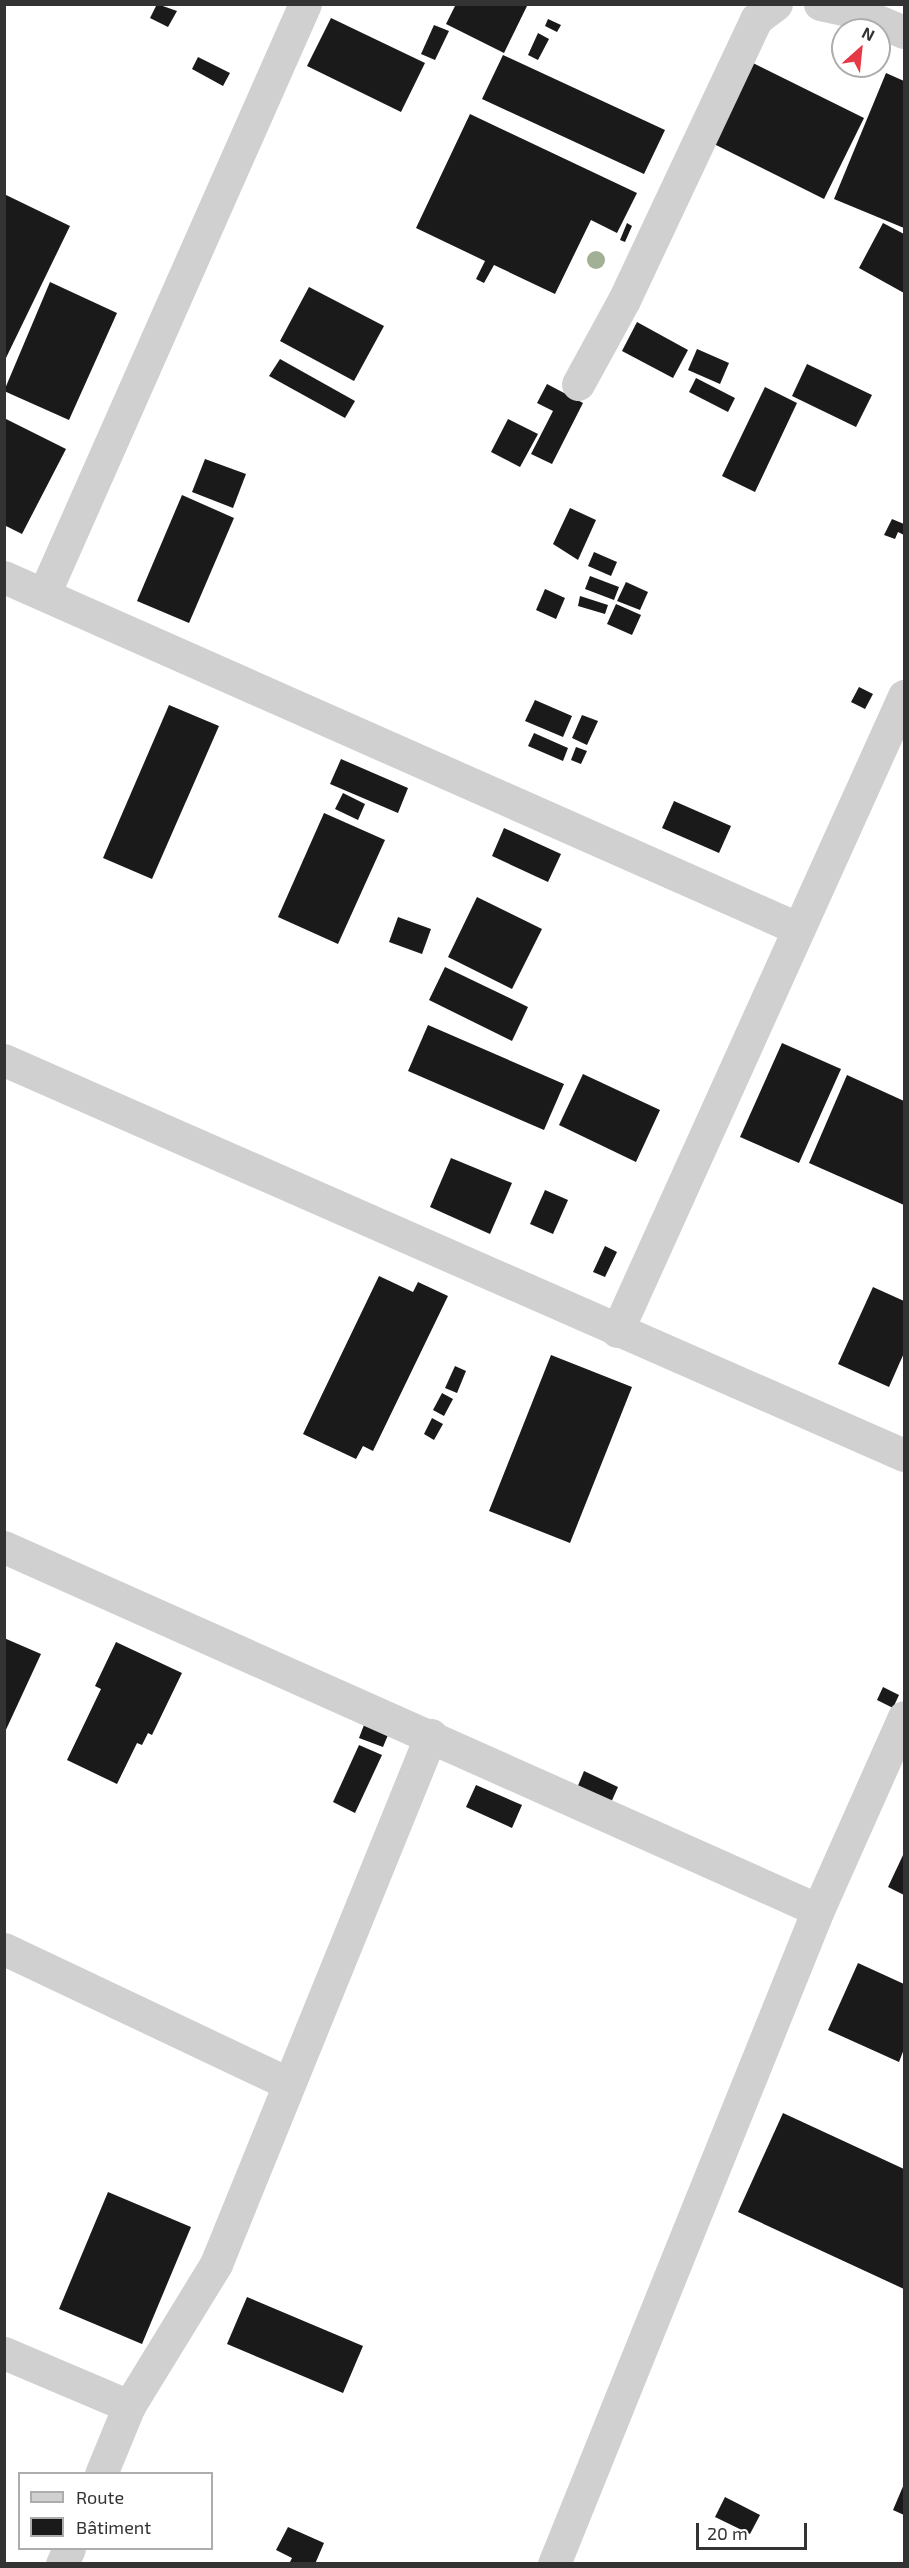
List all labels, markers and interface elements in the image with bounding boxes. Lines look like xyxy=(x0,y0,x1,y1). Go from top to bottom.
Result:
north arrow xyxy=(831,18,891,78)
text: N xyxy=(859,22,878,44)
legend xyxy=(18,2472,213,2550)
text: Route xyxy=(76,2486,124,2508)
scale bar xyxy=(699,2511,810,2549)
text: Bâtiment xyxy=(76,2516,151,2538)
text: 20 m xyxy=(707,2522,748,2544)

